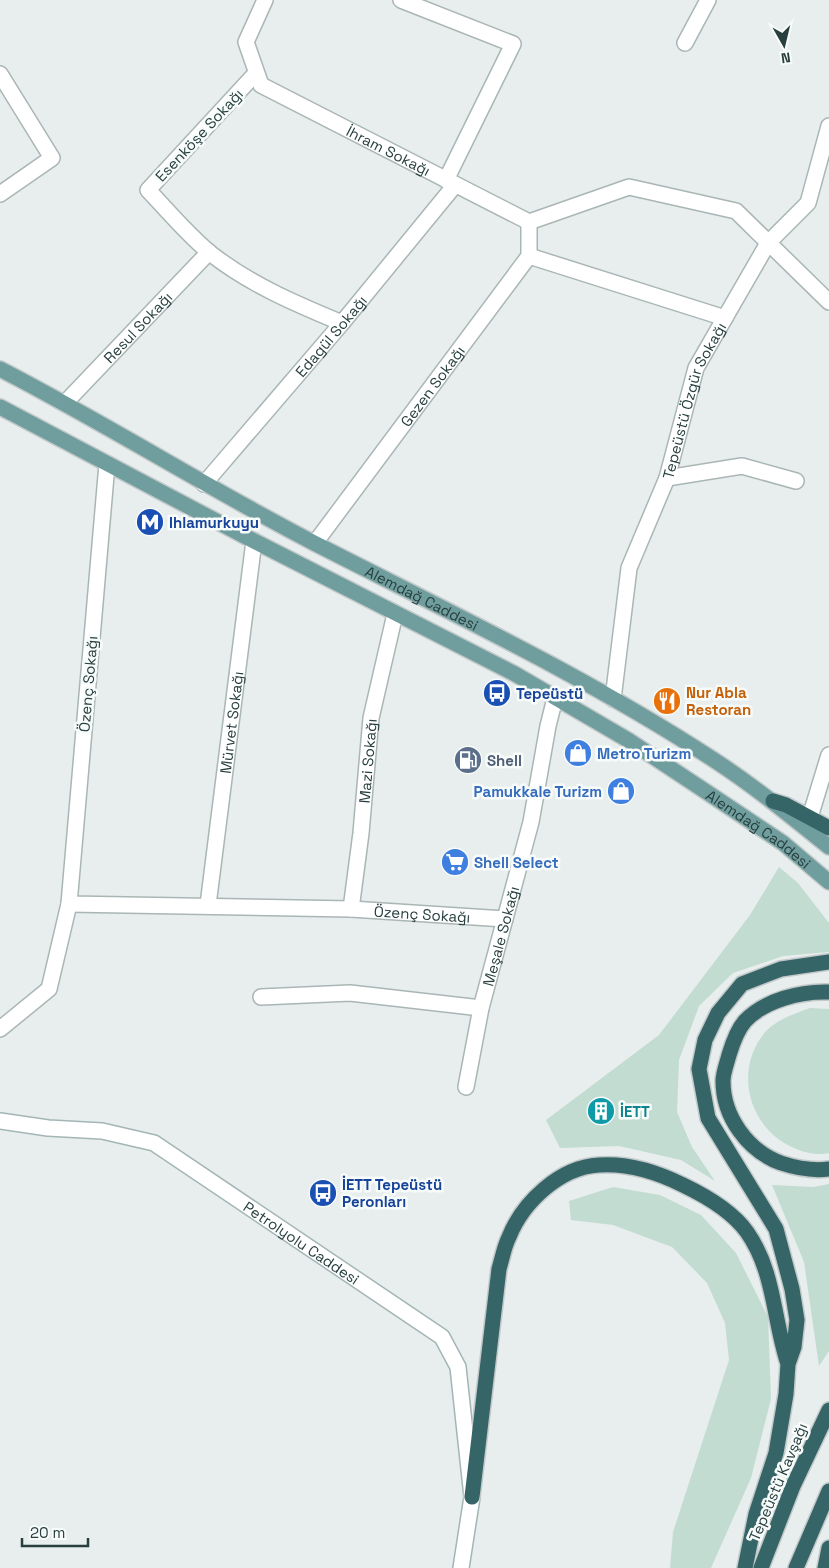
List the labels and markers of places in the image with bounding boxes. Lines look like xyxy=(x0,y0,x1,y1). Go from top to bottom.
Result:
metro station icon: Ihlamurkuyu xyxy=(135,507,165,537)
place label: Ihlamurkuyu xyxy=(169,513,259,532)
bus stop icon: Tepeüstü xyxy=(482,678,512,708)
place label: Nur Abla Restoran xyxy=(686,683,751,719)
place label: Tepeüstü xyxy=(516,684,583,703)
restaurant icon: Nur Abla Restoran xyxy=(652,686,682,716)
shop icon: Metro Turizm xyxy=(563,738,593,768)
place label: Metro Turizm xyxy=(597,744,691,763)
fuel station icon: Shell xyxy=(453,745,483,775)
place label: Shell xyxy=(487,751,522,770)
shop icon: Pamukkale Turizm xyxy=(606,776,636,806)
place label: Pamukkale Turizm xyxy=(474,782,602,801)
supermarket icon: Shell Select xyxy=(440,847,470,877)
place label: Shell Select xyxy=(474,853,559,872)
building icon: İETT xyxy=(586,1096,616,1126)
place label: İETT xyxy=(620,1102,650,1121)
place label: İETT Tepeüstü Peronları xyxy=(342,1175,442,1211)
bus stop icon: İETT Tepeüstü Peronları xyxy=(308,1178,338,1208)

